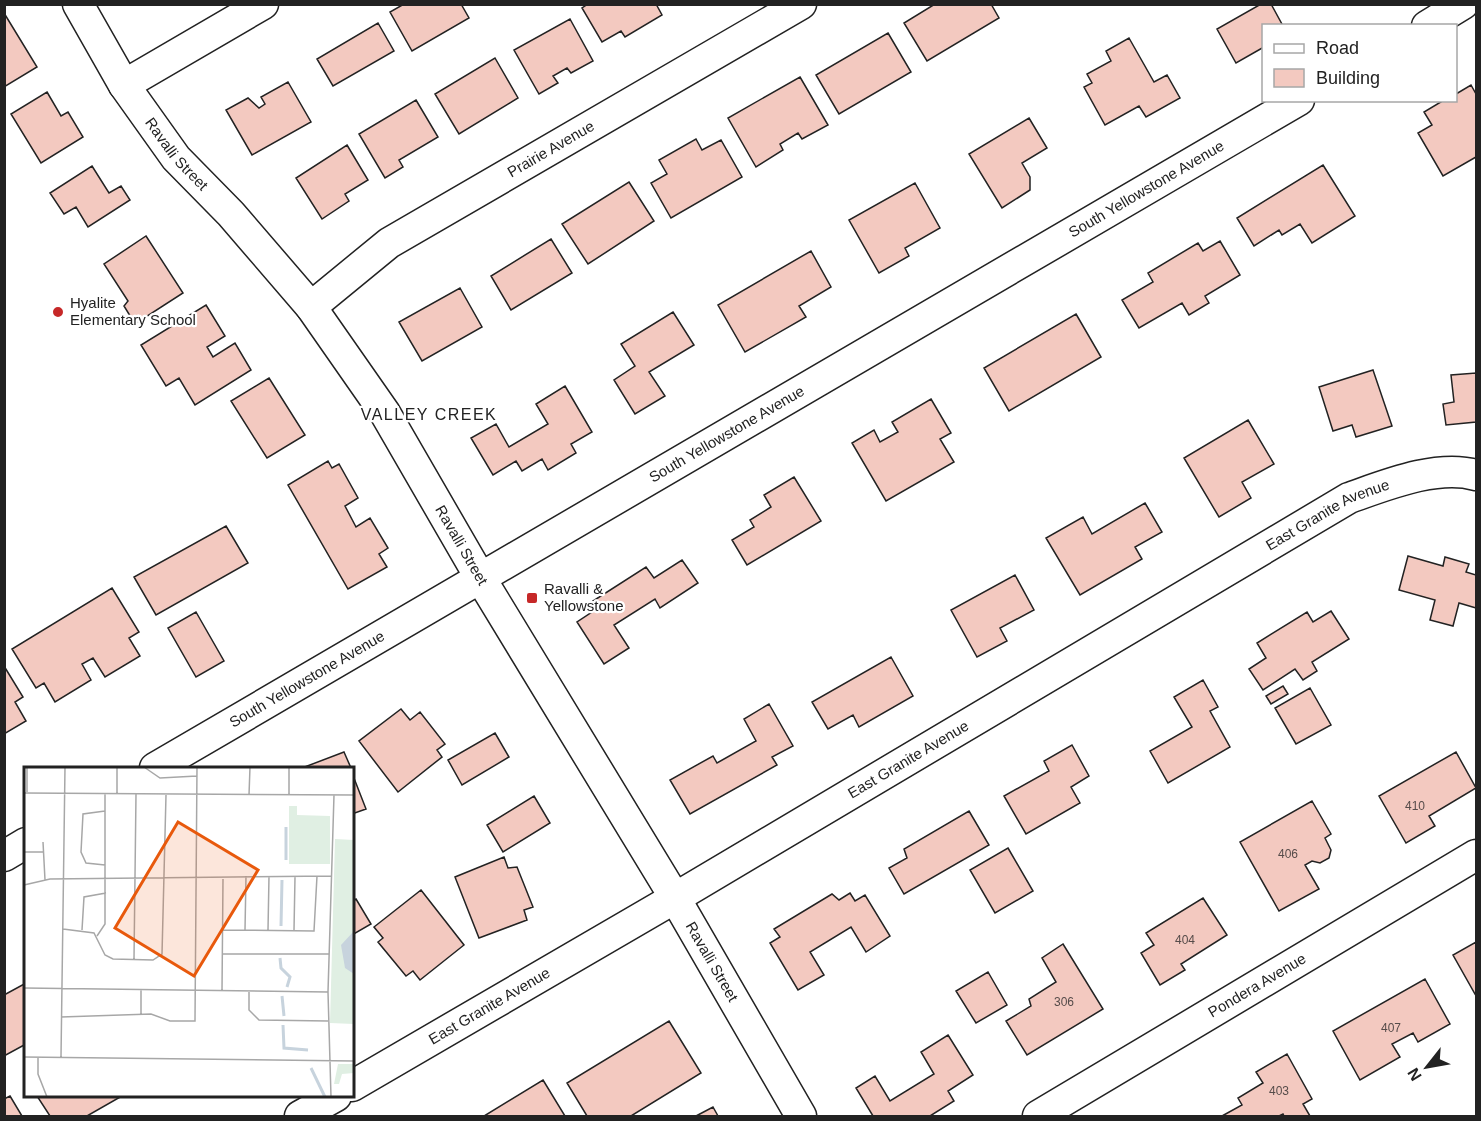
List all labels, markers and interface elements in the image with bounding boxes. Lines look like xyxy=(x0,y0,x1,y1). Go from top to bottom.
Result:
legend xyxy=(1262,24,1457,102)
text: Road xyxy=(1316,38,1359,58)
text: Building xyxy=(1316,68,1380,88)
street label: Ravalli Street xyxy=(142,114,212,194)
street label: Prairie Avenue xyxy=(504,117,597,180)
street label: South Yellowstone Avenue xyxy=(1066,137,1227,241)
place label: Hyalite Elementary School xyxy=(70,294,196,328)
marker: Hyalite Elementary School xyxy=(51,305,65,319)
street label: South Yellowstone Avenue xyxy=(646,382,807,486)
district label: VALLEY CREEK xyxy=(361,406,497,423)
street label: East Granite Avenue xyxy=(1263,476,1391,553)
street label: Ravalli Street xyxy=(432,502,492,589)
place label: Ravalli & Yellowstone xyxy=(544,580,624,614)
marker: Ravalli & Yellowstone xyxy=(525,591,539,605)
street label: South Yellowstone Avenue xyxy=(226,627,387,731)
street label: East Granite Avenue xyxy=(845,717,971,801)
inset map xyxy=(24,767,354,1097)
house number: 410 xyxy=(1405,799,1425,813)
house number: 406 xyxy=(1278,847,1298,861)
street label: Ravalli Street xyxy=(683,919,742,1005)
house number: 404 xyxy=(1175,933,1195,947)
street label: Pondera Avenue xyxy=(1205,949,1309,1021)
street label: East Granite Avenue xyxy=(426,964,553,1047)
house number: 306 xyxy=(1054,995,1074,1009)
house number: 407 xyxy=(1381,1021,1401,1035)
north arrow xyxy=(1397,1037,1457,1097)
text: N xyxy=(1404,1065,1425,1084)
house number: 403 xyxy=(1269,1084,1289,1098)

